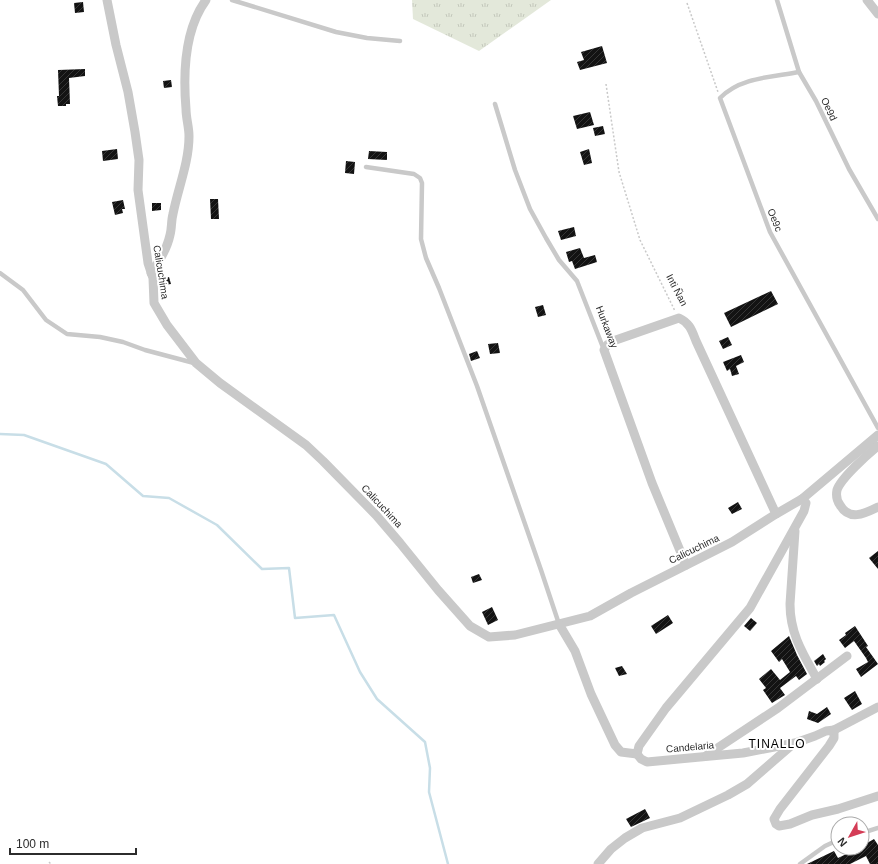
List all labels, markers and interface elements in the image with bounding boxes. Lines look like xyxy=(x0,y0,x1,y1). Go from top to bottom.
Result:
street label: Oe9d xyxy=(819,96,839,122)
street label: Oe9c xyxy=(765,207,785,233)
street label: Calicuchima xyxy=(151,244,171,300)
street label: Inti Ñan xyxy=(664,272,691,308)
street label: Hurkaway xyxy=(594,304,620,350)
street label: Calicuchima xyxy=(359,482,405,530)
street label: Calicuchima xyxy=(667,532,721,566)
district label: TINALLO xyxy=(748,737,806,751)
street label: Candelaria xyxy=(665,739,715,755)
north arrow xyxy=(830,816,870,856)
scale bar xyxy=(10,830,136,856)
text: N xyxy=(835,835,849,849)
text: 100 m xyxy=(16,837,49,851)

